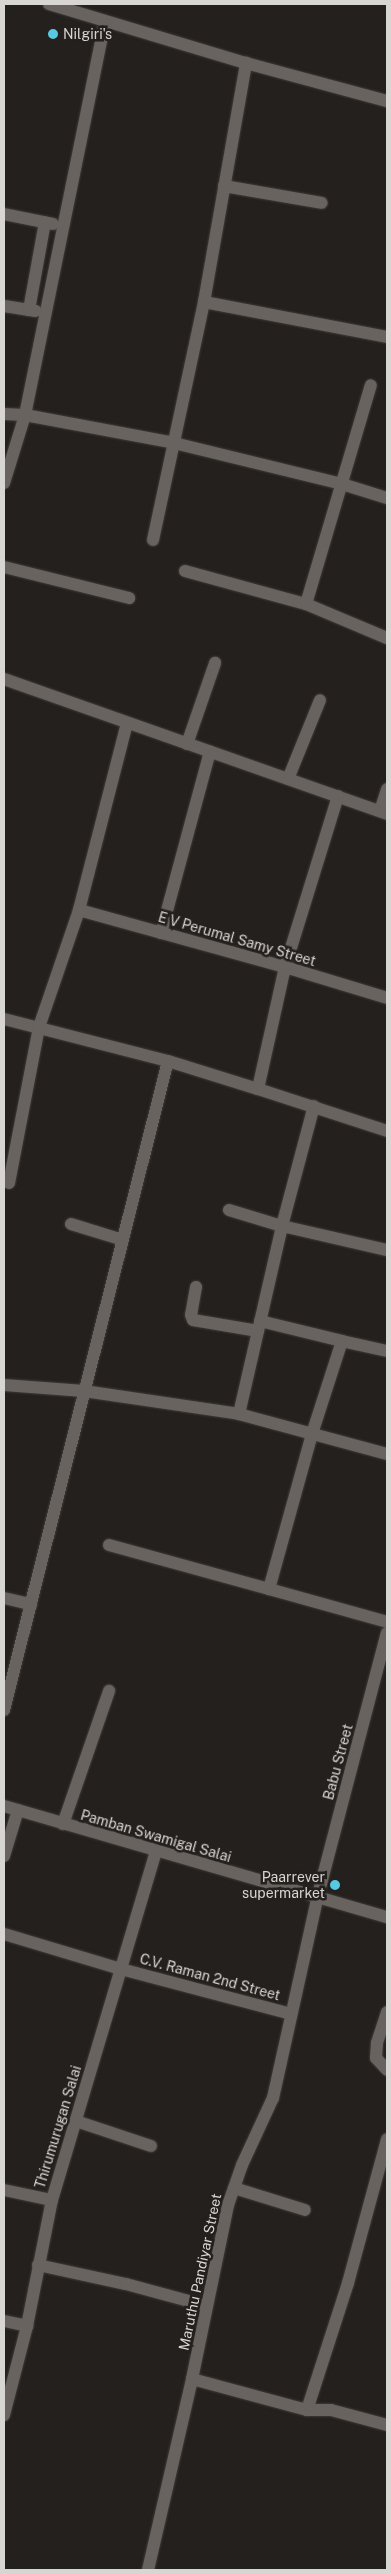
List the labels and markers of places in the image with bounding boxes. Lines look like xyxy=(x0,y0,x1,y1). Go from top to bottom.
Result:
place label: Nilgiri's xyxy=(63,26,112,42)
marker: Nilgiri's xyxy=(47,28,59,40)
place label: Paarrever supermarket xyxy=(242,1869,325,1901)
marker: Paarrever supermarket xyxy=(329,1879,341,1891)

